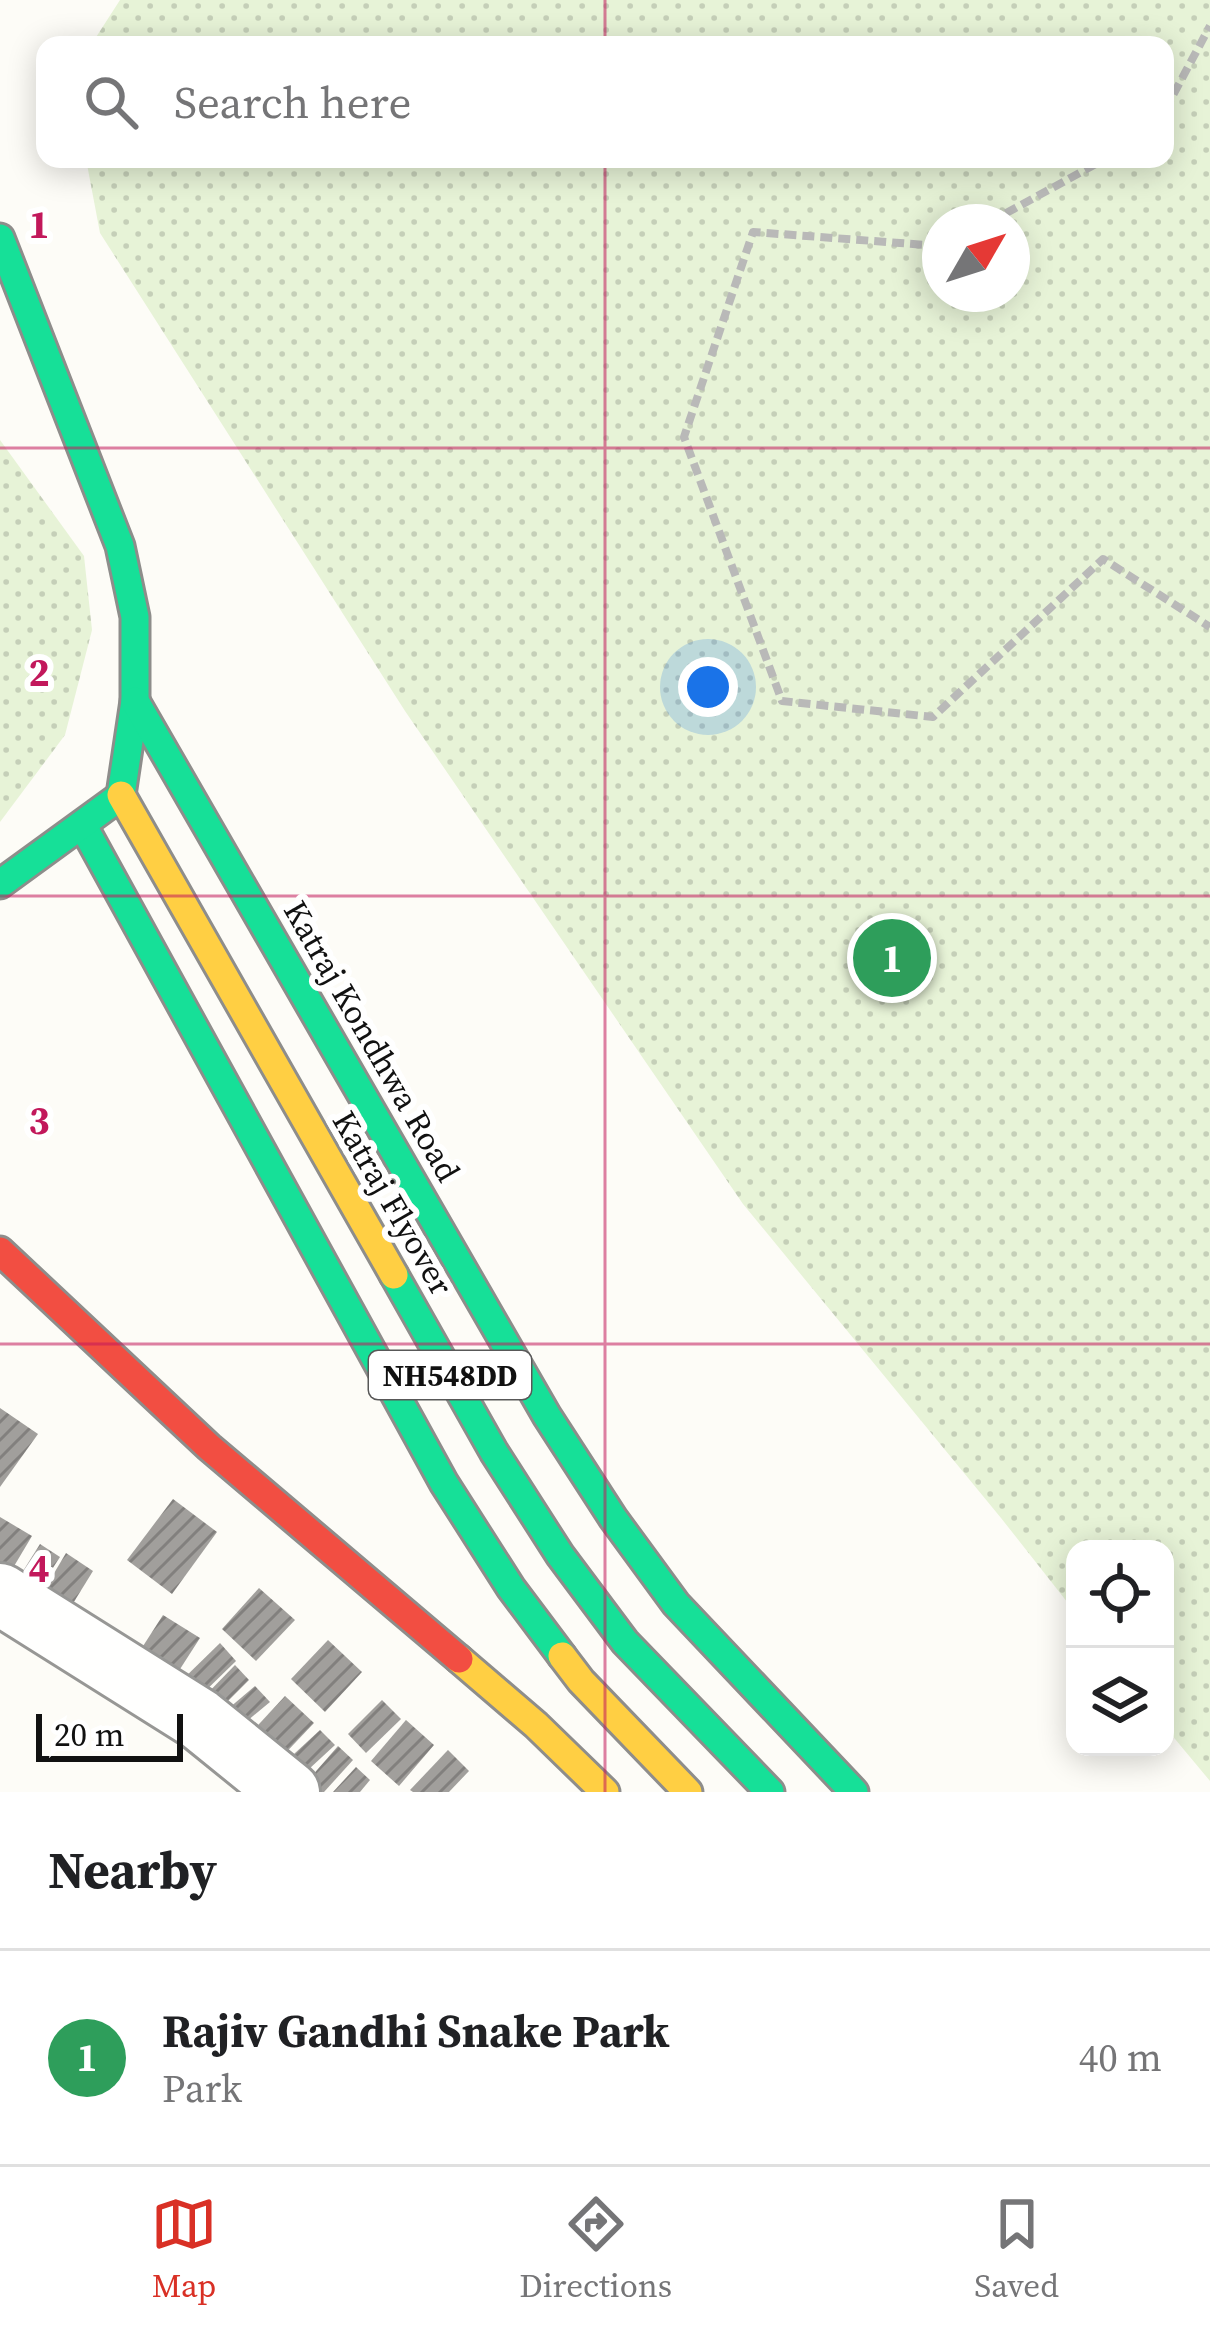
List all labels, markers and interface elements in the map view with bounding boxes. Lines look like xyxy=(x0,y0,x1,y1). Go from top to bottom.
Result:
search box xyxy=(36,36,1174,168)
icon: search xyxy=(78,69,144,135)
text: Search here xyxy=(174,71,411,133)
text: 1 xyxy=(28,198,50,251)
north arrow xyxy=(922,204,1030,312)
text: 2 xyxy=(28,646,50,699)
your location xyxy=(678,657,738,717)
street label: Katraj Kondhwa Road xyxy=(273,892,471,1190)
pin: 1 xyxy=(853,913,931,1003)
text: 3 xyxy=(28,1094,50,1147)
street label: Katraj Flyover xyxy=(322,1102,464,1304)
road number: NH548DD xyxy=(369,1351,531,1399)
map controls xyxy=(1066,1540,1174,1756)
button: locate xyxy=(1066,1540,1174,1648)
text: 4 xyxy=(28,1542,50,1595)
button: layers xyxy=(1066,1648,1174,1756)
scale bar xyxy=(36,1708,183,1761)
text: 20 m xyxy=(54,1712,124,1757)
text: Nearby xyxy=(48,1835,217,1905)
text: Rajiv Gandhi Snake Park xyxy=(162,2000,669,2062)
text: 1 xyxy=(76,2031,98,2084)
text: 40 m xyxy=(1079,2031,1162,2084)
text: Park xyxy=(162,2062,242,2115)
tab: Map xyxy=(151,2191,217,2308)
tab: Directions xyxy=(519,2191,672,2308)
tab: Saved xyxy=(974,2191,1059,2308)

